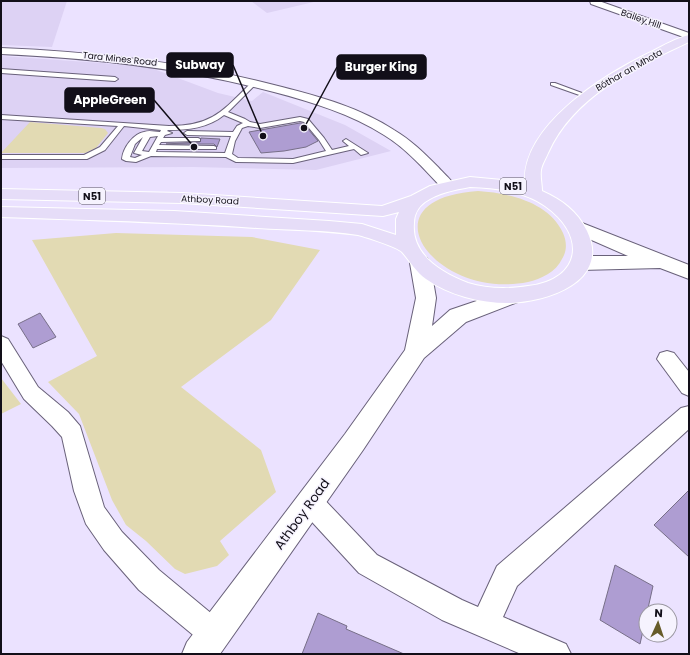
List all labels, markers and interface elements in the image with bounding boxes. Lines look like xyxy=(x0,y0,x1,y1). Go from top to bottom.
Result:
street label: Bailey Hill xyxy=(619,6,663,32)
street label: Bóthar an Mhota xyxy=(594,46,664,94)
street label: Tara Mines Road xyxy=(82,49,158,69)
callout: Subway xyxy=(167,53,233,77)
callout: Burger King xyxy=(337,55,426,79)
text: Subway xyxy=(175,56,225,73)
text: Burger King xyxy=(345,58,417,75)
callout: AppleGreen xyxy=(65,88,154,112)
text: AppleGreen xyxy=(73,91,147,108)
road number: N51 xyxy=(500,178,526,194)
road number: N51 xyxy=(79,188,105,204)
street label: Athboy Road xyxy=(181,192,239,208)
street label: Athboy Road xyxy=(270,475,334,553)
north arrow xyxy=(638,603,678,643)
text: N xyxy=(654,605,663,621)

